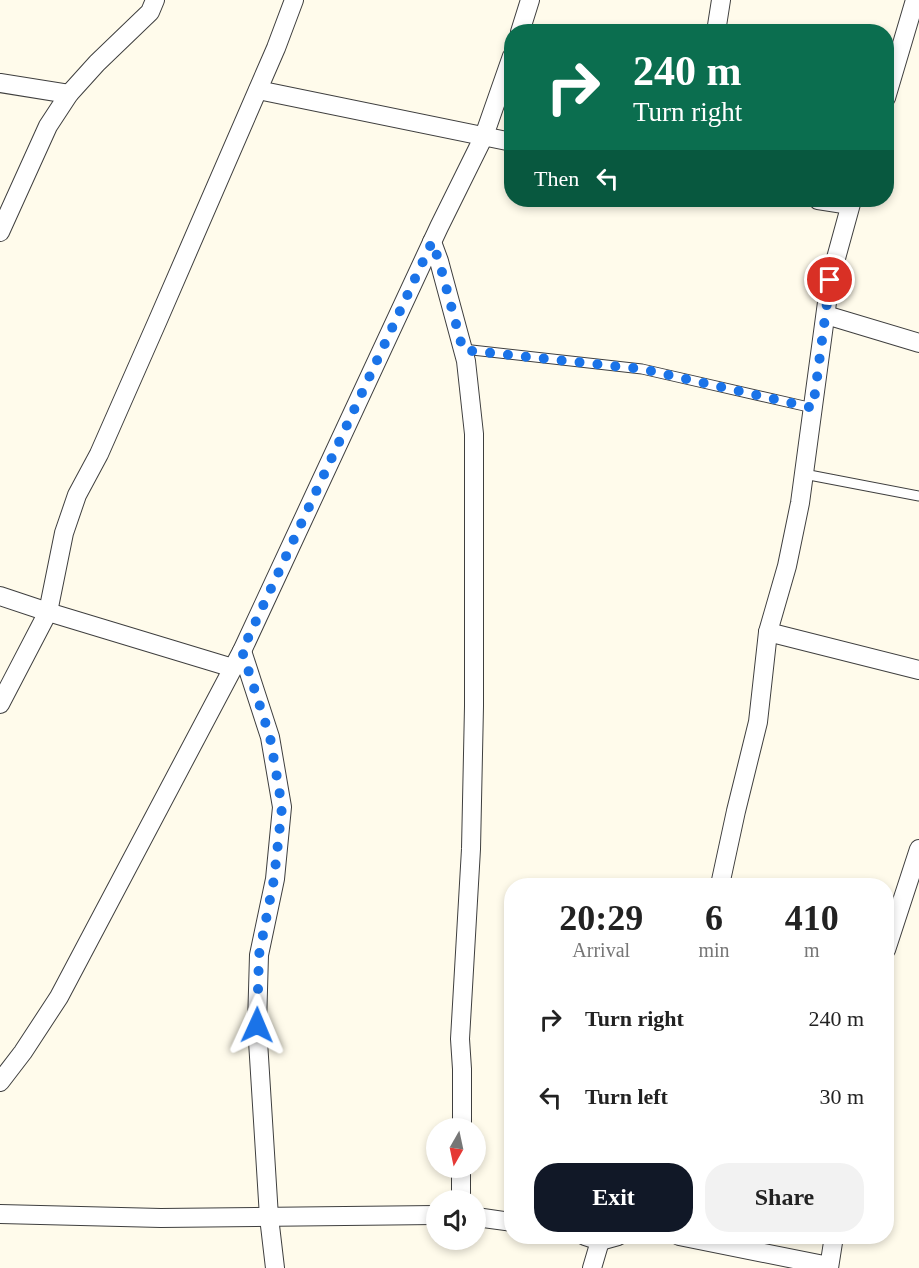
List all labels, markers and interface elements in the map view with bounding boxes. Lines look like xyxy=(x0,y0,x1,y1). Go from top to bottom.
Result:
icon: right xyxy=(534,48,612,126)
text: 240 m xyxy=(633,48,742,94)
text: Turn right xyxy=(633,97,742,127)
icon: left xyxy=(591,162,624,195)
text: Then xyxy=(534,166,579,191)
pin xyxy=(804,254,855,305)
icon: arrive xyxy=(813,263,846,296)
text: 20:29 xyxy=(559,898,643,938)
text: 6 xyxy=(705,898,723,938)
text: 410 xyxy=(785,898,839,938)
text: Arrival xyxy=(572,939,630,961)
text: min xyxy=(698,939,730,961)
text: m xyxy=(804,939,820,961)
position arrow xyxy=(225,993,289,1057)
icon: right xyxy=(534,1003,567,1036)
text: Turn right xyxy=(585,1006,684,1031)
text: 240 m xyxy=(808,1006,864,1031)
icon: left xyxy=(534,1081,567,1114)
text: Turn left xyxy=(585,1084,668,1109)
text: 30 m xyxy=(819,1084,864,1109)
north arrow xyxy=(426,1118,486,1178)
map controls xyxy=(426,1118,486,1250)
button: Exit xyxy=(534,1163,693,1232)
button: Share xyxy=(705,1163,864,1232)
button: sound xyxy=(426,1190,486,1250)

